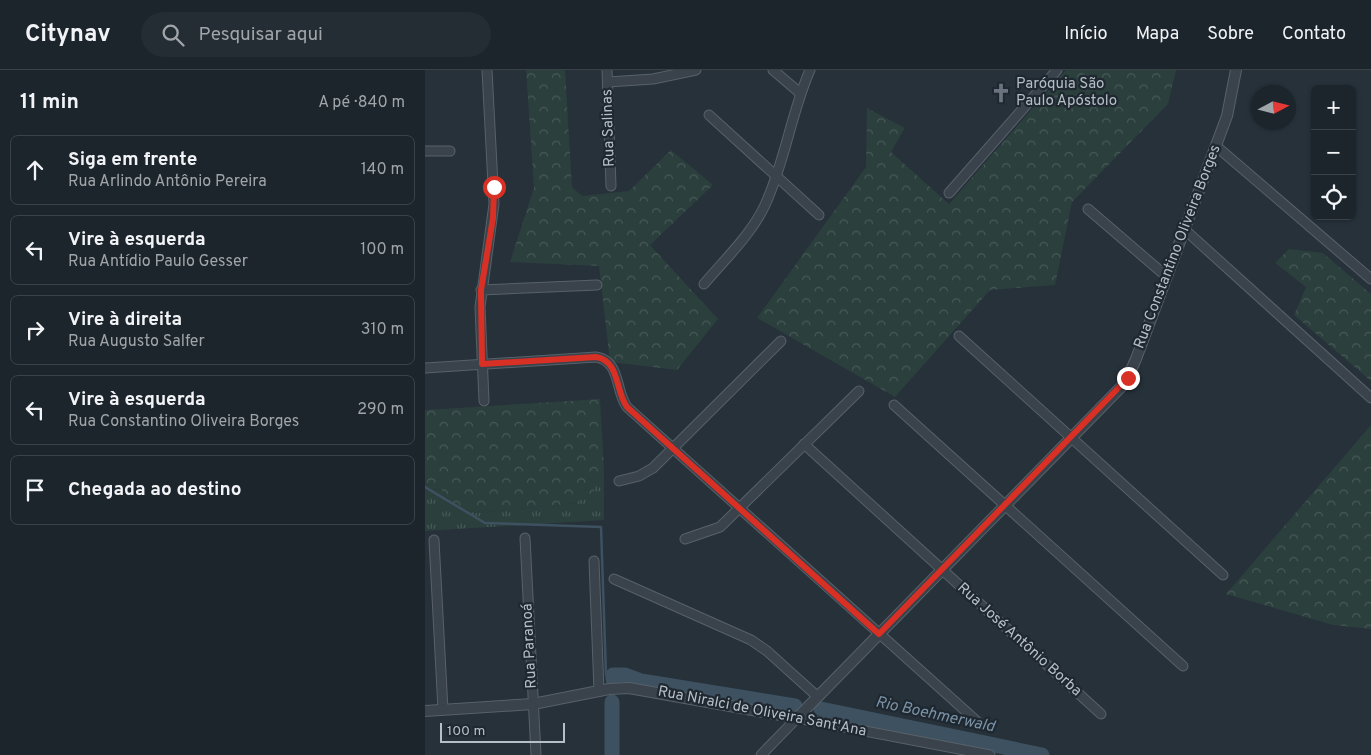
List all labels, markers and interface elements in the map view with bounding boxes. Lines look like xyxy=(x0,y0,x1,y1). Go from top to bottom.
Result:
search box xyxy=(141,12,491,57)
text: Citynav xyxy=(25,20,111,50)
icon: search xyxy=(159,21,187,49)
text: Pesquisar aqui xyxy=(199,23,323,47)
text: Início xyxy=(1064,23,1108,46)
text: Mapa xyxy=(1136,23,1179,46)
text: Sobre xyxy=(1207,23,1254,46)
text: Contato xyxy=(1282,23,1346,46)
place label: Paróquia São Paulo Apóstolo xyxy=(1016,75,1117,111)
church icon: Paróquia São Paulo Apóstolo xyxy=(990,82,1012,104)
north arrow xyxy=(1251,85,1296,130)
map controls xyxy=(1311,85,1356,220)
button: + xyxy=(1311,85,1356,130)
text: 11 min xyxy=(20,89,79,116)
street label: Rua Salinas xyxy=(598,89,620,167)
text: A pé · 840 m xyxy=(318,93,405,113)
button: − xyxy=(1311,130,1356,175)
street label: Rua Constantino Oliveira Borges xyxy=(1130,142,1226,352)
text: Siga em frente xyxy=(68,148,197,172)
icon: ahead xyxy=(21,156,49,184)
text: 140 m xyxy=(361,160,404,180)
text: Rua Arlindo Antônio Pereira xyxy=(68,172,267,192)
button: locate xyxy=(1311,175,1356,220)
route start xyxy=(483,176,506,199)
text: Vire à esquerda xyxy=(68,228,206,252)
icon: left xyxy=(21,236,49,264)
text: 100 m xyxy=(360,240,404,260)
text: Rua Antídio Paulo Gesser xyxy=(68,252,248,272)
text: Vire à direita xyxy=(68,308,182,332)
icon: right xyxy=(21,316,49,344)
text: 310 m xyxy=(361,320,404,340)
text: Rua Augusto Salfer xyxy=(68,332,205,352)
route end xyxy=(1117,367,1140,390)
text: Vire à esquerda xyxy=(68,388,206,412)
icon: left xyxy=(21,396,49,424)
text: 290 m xyxy=(357,400,404,420)
text: Rua Constantino Oliveira Borges xyxy=(68,412,299,432)
icon: arrive xyxy=(21,476,49,504)
text: Chegada ao destino xyxy=(68,478,242,502)
street label: Rua José Antônio Borba xyxy=(953,579,1085,701)
street label: Rua Paranoá xyxy=(518,603,542,689)
street label: Rua Niralci de Oliveira Sant'Ana xyxy=(656,682,868,742)
water label: Rio Boehmerwald xyxy=(874,693,998,738)
scale bar xyxy=(440,720,565,743)
text: 100 m xyxy=(447,723,485,740)

